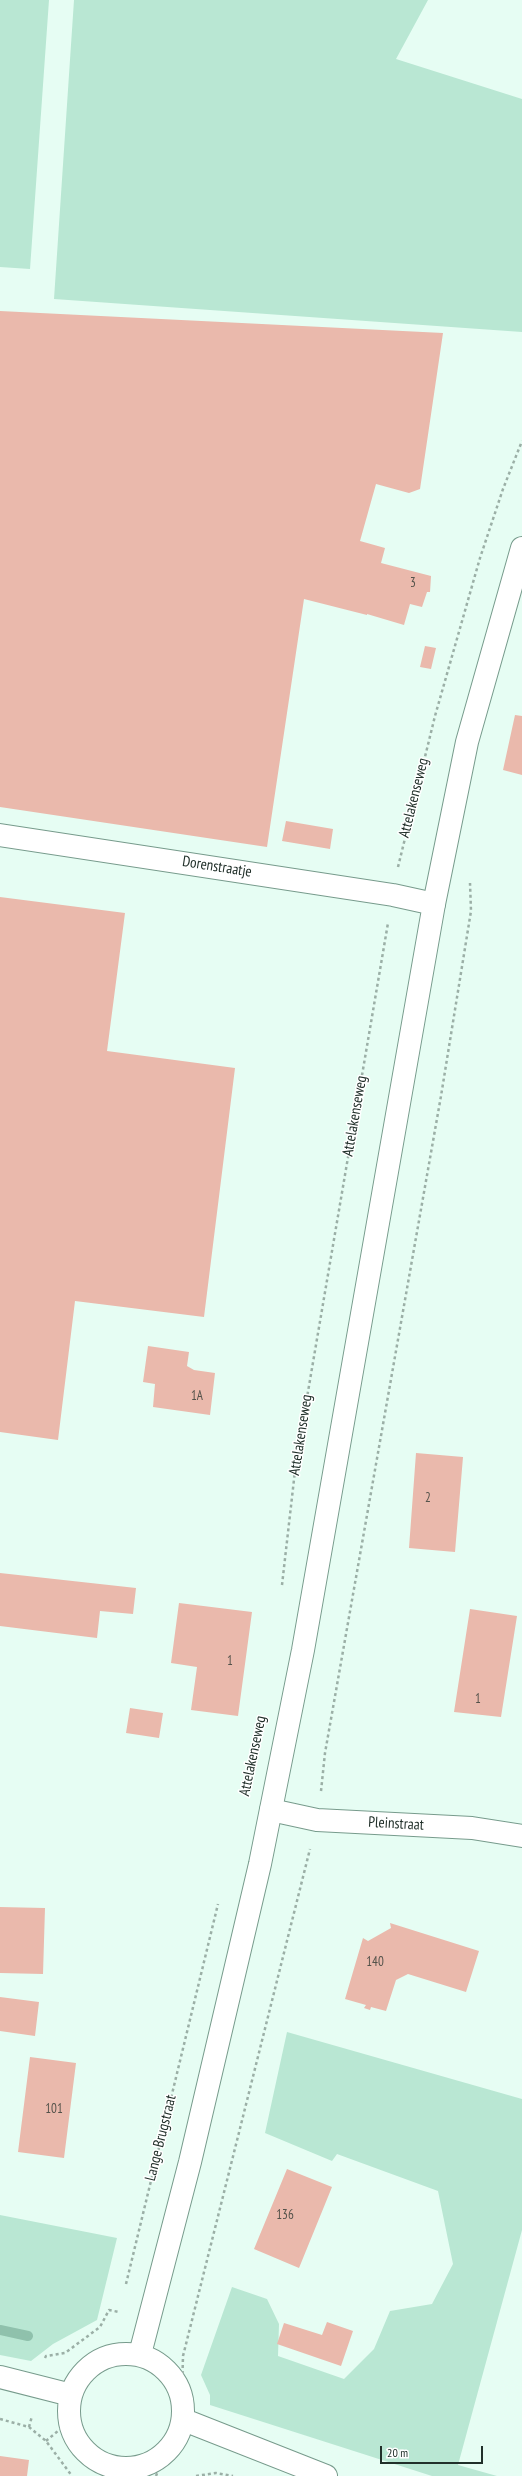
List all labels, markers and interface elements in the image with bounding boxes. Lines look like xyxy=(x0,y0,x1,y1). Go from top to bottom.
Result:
house number: 3 xyxy=(410,575,416,591)
street label: Attelakenseweg xyxy=(395,756,433,840)
street label: Dorenstraatje xyxy=(181,853,253,881)
street label: Attelakenseweg xyxy=(339,1074,371,1158)
house number: 1A xyxy=(191,1388,203,1404)
street label: Attelakenseweg xyxy=(286,1393,316,1477)
house number: 2 xyxy=(425,1490,431,1506)
house number: 1 xyxy=(227,1653,233,1669)
house number: 1 xyxy=(475,1691,481,1707)
street label: Attelakenseweg xyxy=(236,1714,270,1798)
street label: Pleinstraat xyxy=(368,1814,424,1834)
house number: 140 xyxy=(366,1954,384,1970)
street label: Lange Brugstraat xyxy=(142,2093,180,2183)
house number: 101 xyxy=(45,2101,63,2117)
house number: 136 xyxy=(276,2207,294,2223)
scale bar xyxy=(382,2438,485,2464)
text: 20 m xyxy=(387,2445,408,2460)

